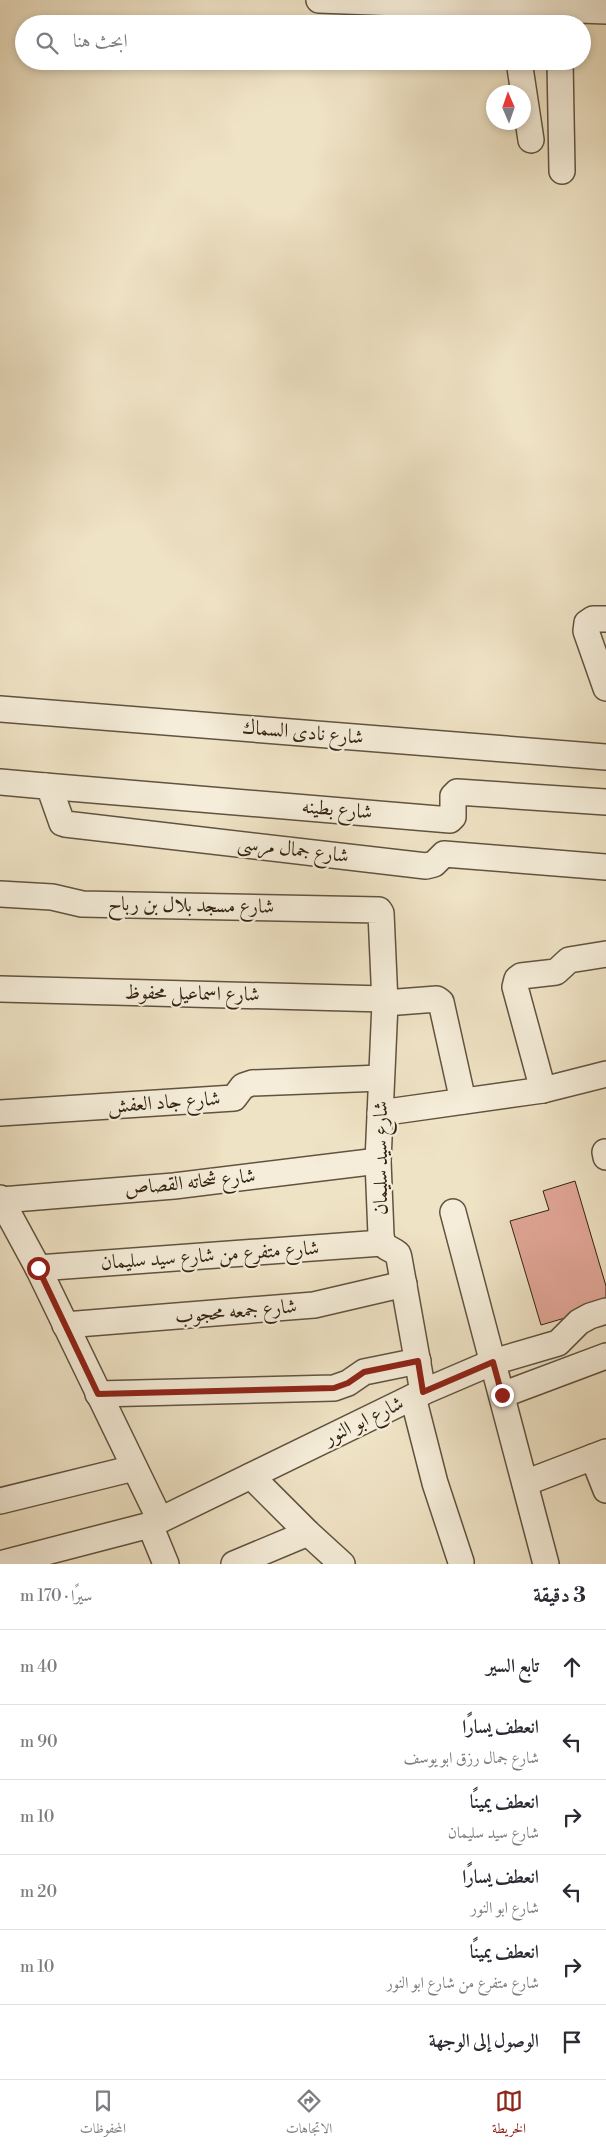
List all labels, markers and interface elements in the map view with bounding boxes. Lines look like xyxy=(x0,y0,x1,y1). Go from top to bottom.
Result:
search box xyxy=(15,15,591,70)
icon: search xyxy=(33,29,61,57)
text: ابحث هنا xyxy=(73,29,128,53)
north arrow xyxy=(486,85,531,130)
street label: شارع نادى السماك xyxy=(241,715,365,755)
street label: شارع بطينه xyxy=(300,794,373,830)
street label: شارع جمال مرسى xyxy=(235,831,350,873)
street label: شارع مسجد بلال بن رباح xyxy=(108,892,274,924)
street label: شارع اسماعيل محفوظ xyxy=(124,980,260,1012)
street label: شارع جاد العفش xyxy=(107,1087,221,1123)
street label: شارع سيد سليمان xyxy=(369,1101,398,1215)
street label: شارع شحاته القصاص xyxy=(123,1164,257,1206)
street label: شارع متفرع من شارع سيد سليمان xyxy=(100,1236,320,1280)
route start xyxy=(27,1257,50,1280)
street label: شارع جمعه محجوب xyxy=(174,1294,298,1334)
route end xyxy=(491,1384,514,1407)
street label: شارع ابو النور xyxy=(318,1391,410,1455)
text: 3 دقيقة xyxy=(533,1583,586,1609)
text: سيرًا · 170 m xyxy=(20,1586,92,1606)
icon: ahead xyxy=(558,1653,586,1681)
text: تابع السير xyxy=(486,1654,539,1678)
text: 40 m xyxy=(20,1657,57,1677)
text: انعطف يسارًا xyxy=(462,1715,539,1739)
icon: left xyxy=(558,1728,586,1756)
text: 90 m xyxy=(20,1732,58,1752)
text: شارع جمال رزق ابو يوسف xyxy=(404,1748,539,1768)
text: انعطف يمينًا xyxy=(470,1790,539,1814)
icon: right xyxy=(558,1803,586,1831)
text: 10 m xyxy=(20,1807,54,1827)
text: شارع سيد سليمان xyxy=(448,1823,539,1843)
text: انعطف يسارًا xyxy=(462,1865,539,1889)
icon: left xyxy=(558,1878,586,1906)
text: 20 m xyxy=(20,1882,57,1902)
text: شارع ابو النور xyxy=(471,1898,539,1918)
text: انعطف يمينًا xyxy=(470,1940,539,1964)
icon: right xyxy=(558,1953,586,1981)
text: 10 m xyxy=(20,1957,54,1977)
text: شارع متفرع من شارع ابو النور xyxy=(386,1973,539,1993)
icon: arrive xyxy=(558,2028,586,2056)
text: الوصول إلى الوجهة xyxy=(429,2029,539,2053)
tab: المحفوظات xyxy=(80,2087,126,2142)
tab: الاتجاهات xyxy=(286,2087,332,2142)
tab: الخريطة xyxy=(492,2087,526,2142)

